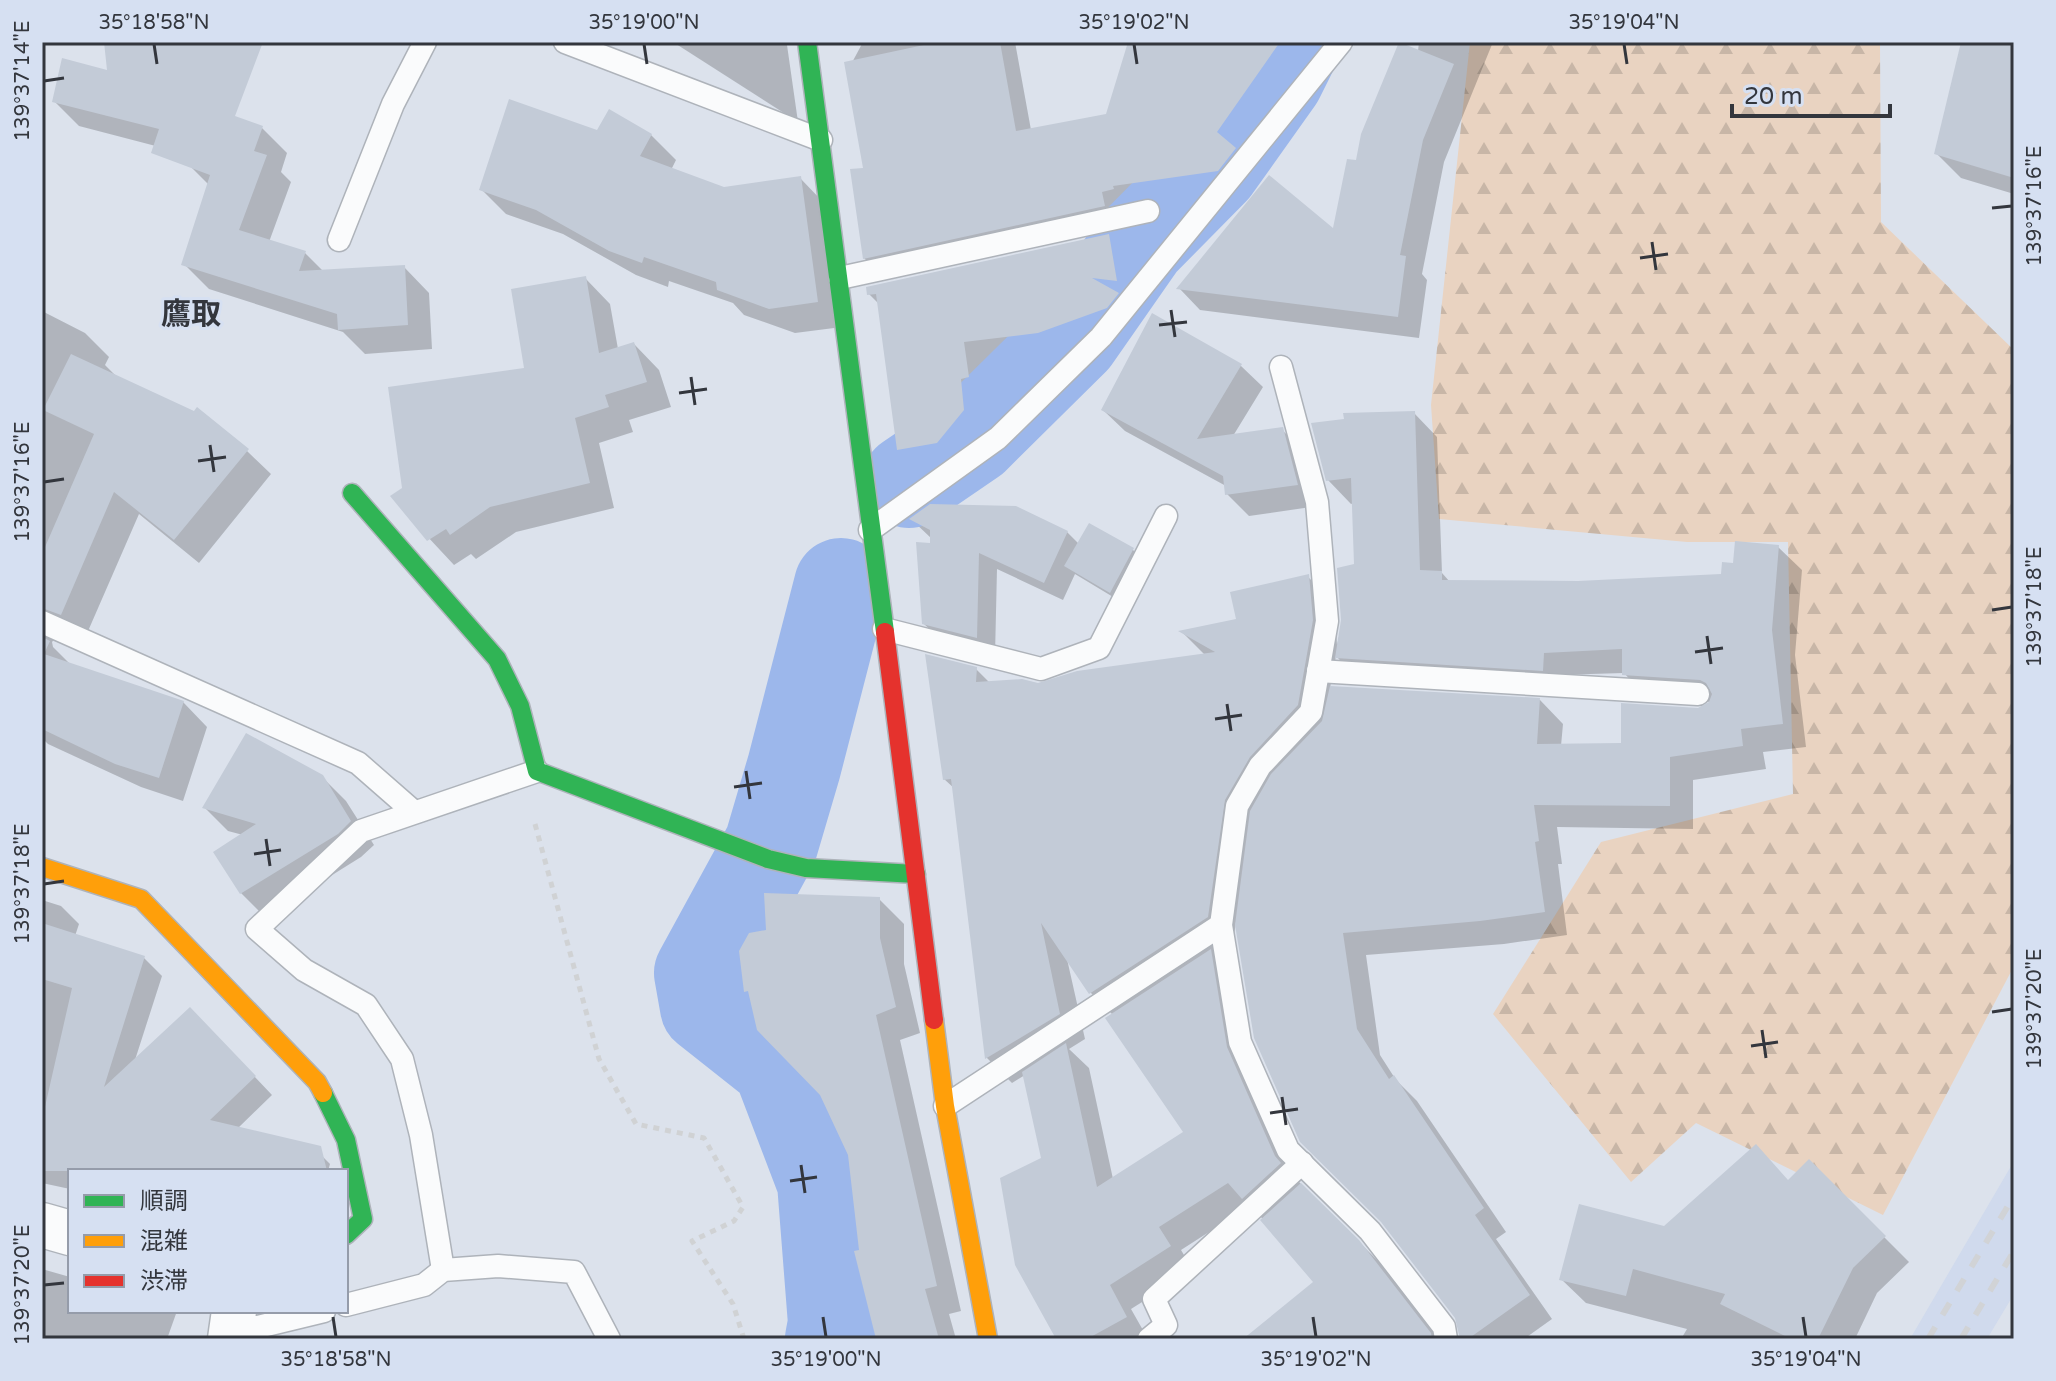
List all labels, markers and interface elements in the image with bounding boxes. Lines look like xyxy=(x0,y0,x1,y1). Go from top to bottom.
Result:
text: 35°18'58"N xyxy=(98,11,210,35)
text: 35°19'00"N xyxy=(588,11,700,35)
text: 35°19'02"N xyxy=(1078,11,1190,35)
text: 35°19'04"N xyxy=(1568,11,1680,35)
text: 139°37'14"E xyxy=(11,21,35,141)
scale bar xyxy=(1732,68,1890,118)
text: 20 m xyxy=(1744,82,1802,111)
text: 139°37'16"E xyxy=(2023,146,2047,266)
district label: 鷹取 xyxy=(161,296,221,333)
text: 139°37'16"E xyxy=(11,422,35,542)
text: 139°37'18"E xyxy=(2023,547,2047,667)
text: 139°37'18"E xyxy=(11,824,35,944)
text: 139°37'20"E xyxy=(2023,949,2047,1069)
legend xyxy=(68,1169,348,1313)
text: 順調 xyxy=(140,1187,188,1216)
text: 139°37'20"E xyxy=(11,1225,35,1345)
text: 混雑 xyxy=(140,1227,188,1256)
text: 渋滞 xyxy=(140,1267,188,1296)
text: 35°18'58"N xyxy=(280,1348,392,1372)
text: 35°19'00"N xyxy=(770,1348,882,1372)
text: 35°19'02"N xyxy=(1260,1348,1372,1372)
text: 35°19'04"N xyxy=(1750,1348,1862,1372)

